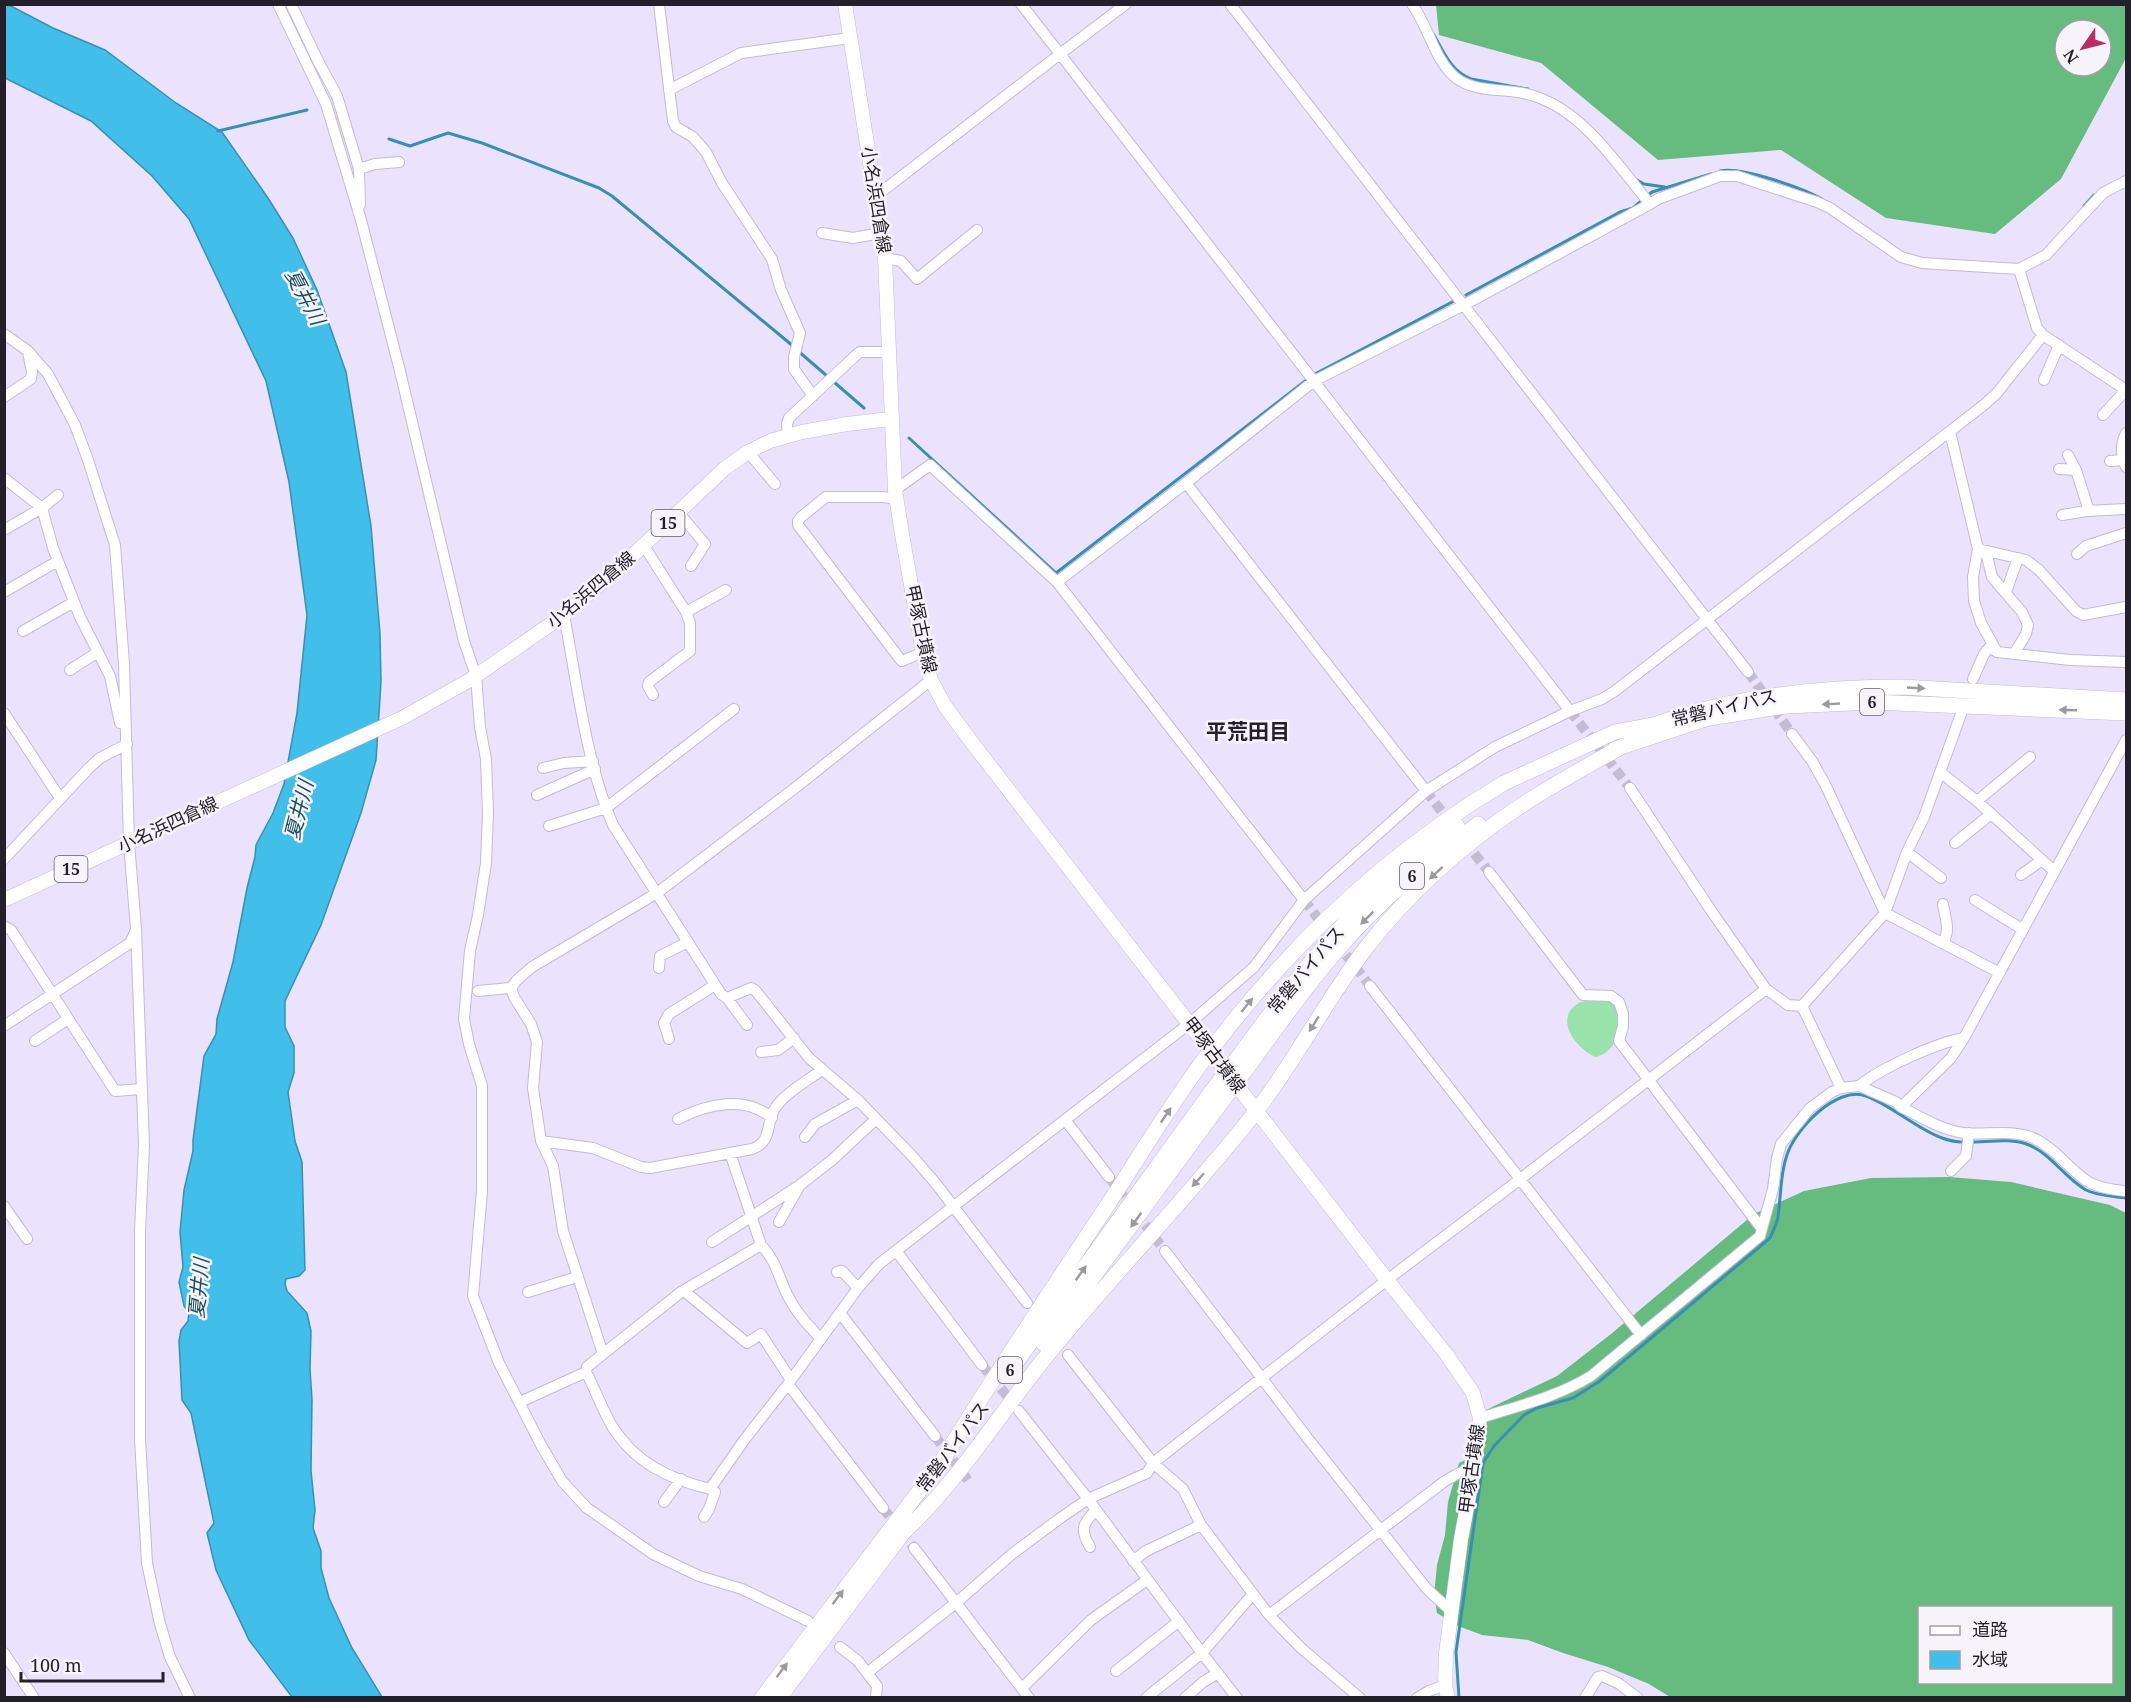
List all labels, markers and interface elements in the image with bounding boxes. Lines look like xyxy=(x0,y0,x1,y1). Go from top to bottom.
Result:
north arrow xyxy=(2053,18,2113,78)
text: N xyxy=(2058,45,2083,68)
street label: 小名浜四倉線 xyxy=(857,145,897,255)
water label: 夏井川 xyxy=(279,264,332,331)
road number: 15 xyxy=(652,510,684,536)
street label: 小名浜四倉線 xyxy=(541,545,639,633)
street label: 甲塚古墳線 xyxy=(901,582,943,675)
street label: 常磐バイパス xyxy=(1669,683,1779,731)
one-way arrow xyxy=(1907,683,1926,692)
road number: 6 xyxy=(1860,689,1884,715)
one-way arrow xyxy=(1822,700,1841,709)
one-way arrow xyxy=(2059,706,2078,715)
district label: 平荒田目 xyxy=(1206,717,1290,745)
water label: 夏井川 xyxy=(278,776,319,842)
street label: 小名浜四倉線 xyxy=(114,790,222,858)
road number: 15 xyxy=(54,856,88,882)
road number: 6 xyxy=(1400,863,1424,889)
one-way arrow xyxy=(1429,866,1444,879)
one-way arrow xyxy=(1360,910,1374,925)
street label: 常磐バイパス xyxy=(1261,920,1349,1018)
one-way arrow xyxy=(1240,997,1253,1013)
street label: 甲塚古墳線 xyxy=(1178,1011,1251,1098)
one-way arrow xyxy=(1308,1016,1319,1032)
one-way arrow xyxy=(1160,1108,1172,1124)
one-way arrow xyxy=(1192,1172,1205,1187)
one-way arrow xyxy=(1130,1211,1142,1227)
water label: 夏井川 xyxy=(182,1255,215,1319)
one-way arrow xyxy=(1075,1265,1087,1281)
road number: 6 xyxy=(998,1357,1022,1383)
street label: 常磐バイパス xyxy=(910,1396,994,1497)
street label: 甲塚古墳線 xyxy=(1453,1423,1489,1515)
one-way arrow xyxy=(832,1589,844,1604)
legend xyxy=(1918,1606,2113,1684)
text: 道路 xyxy=(1972,1617,2008,1641)
scale bar xyxy=(21,1645,164,1683)
text: 水域 xyxy=(1972,1647,2008,1671)
text: 100 m xyxy=(30,1653,82,1677)
one-way arrow xyxy=(776,1663,788,1678)

